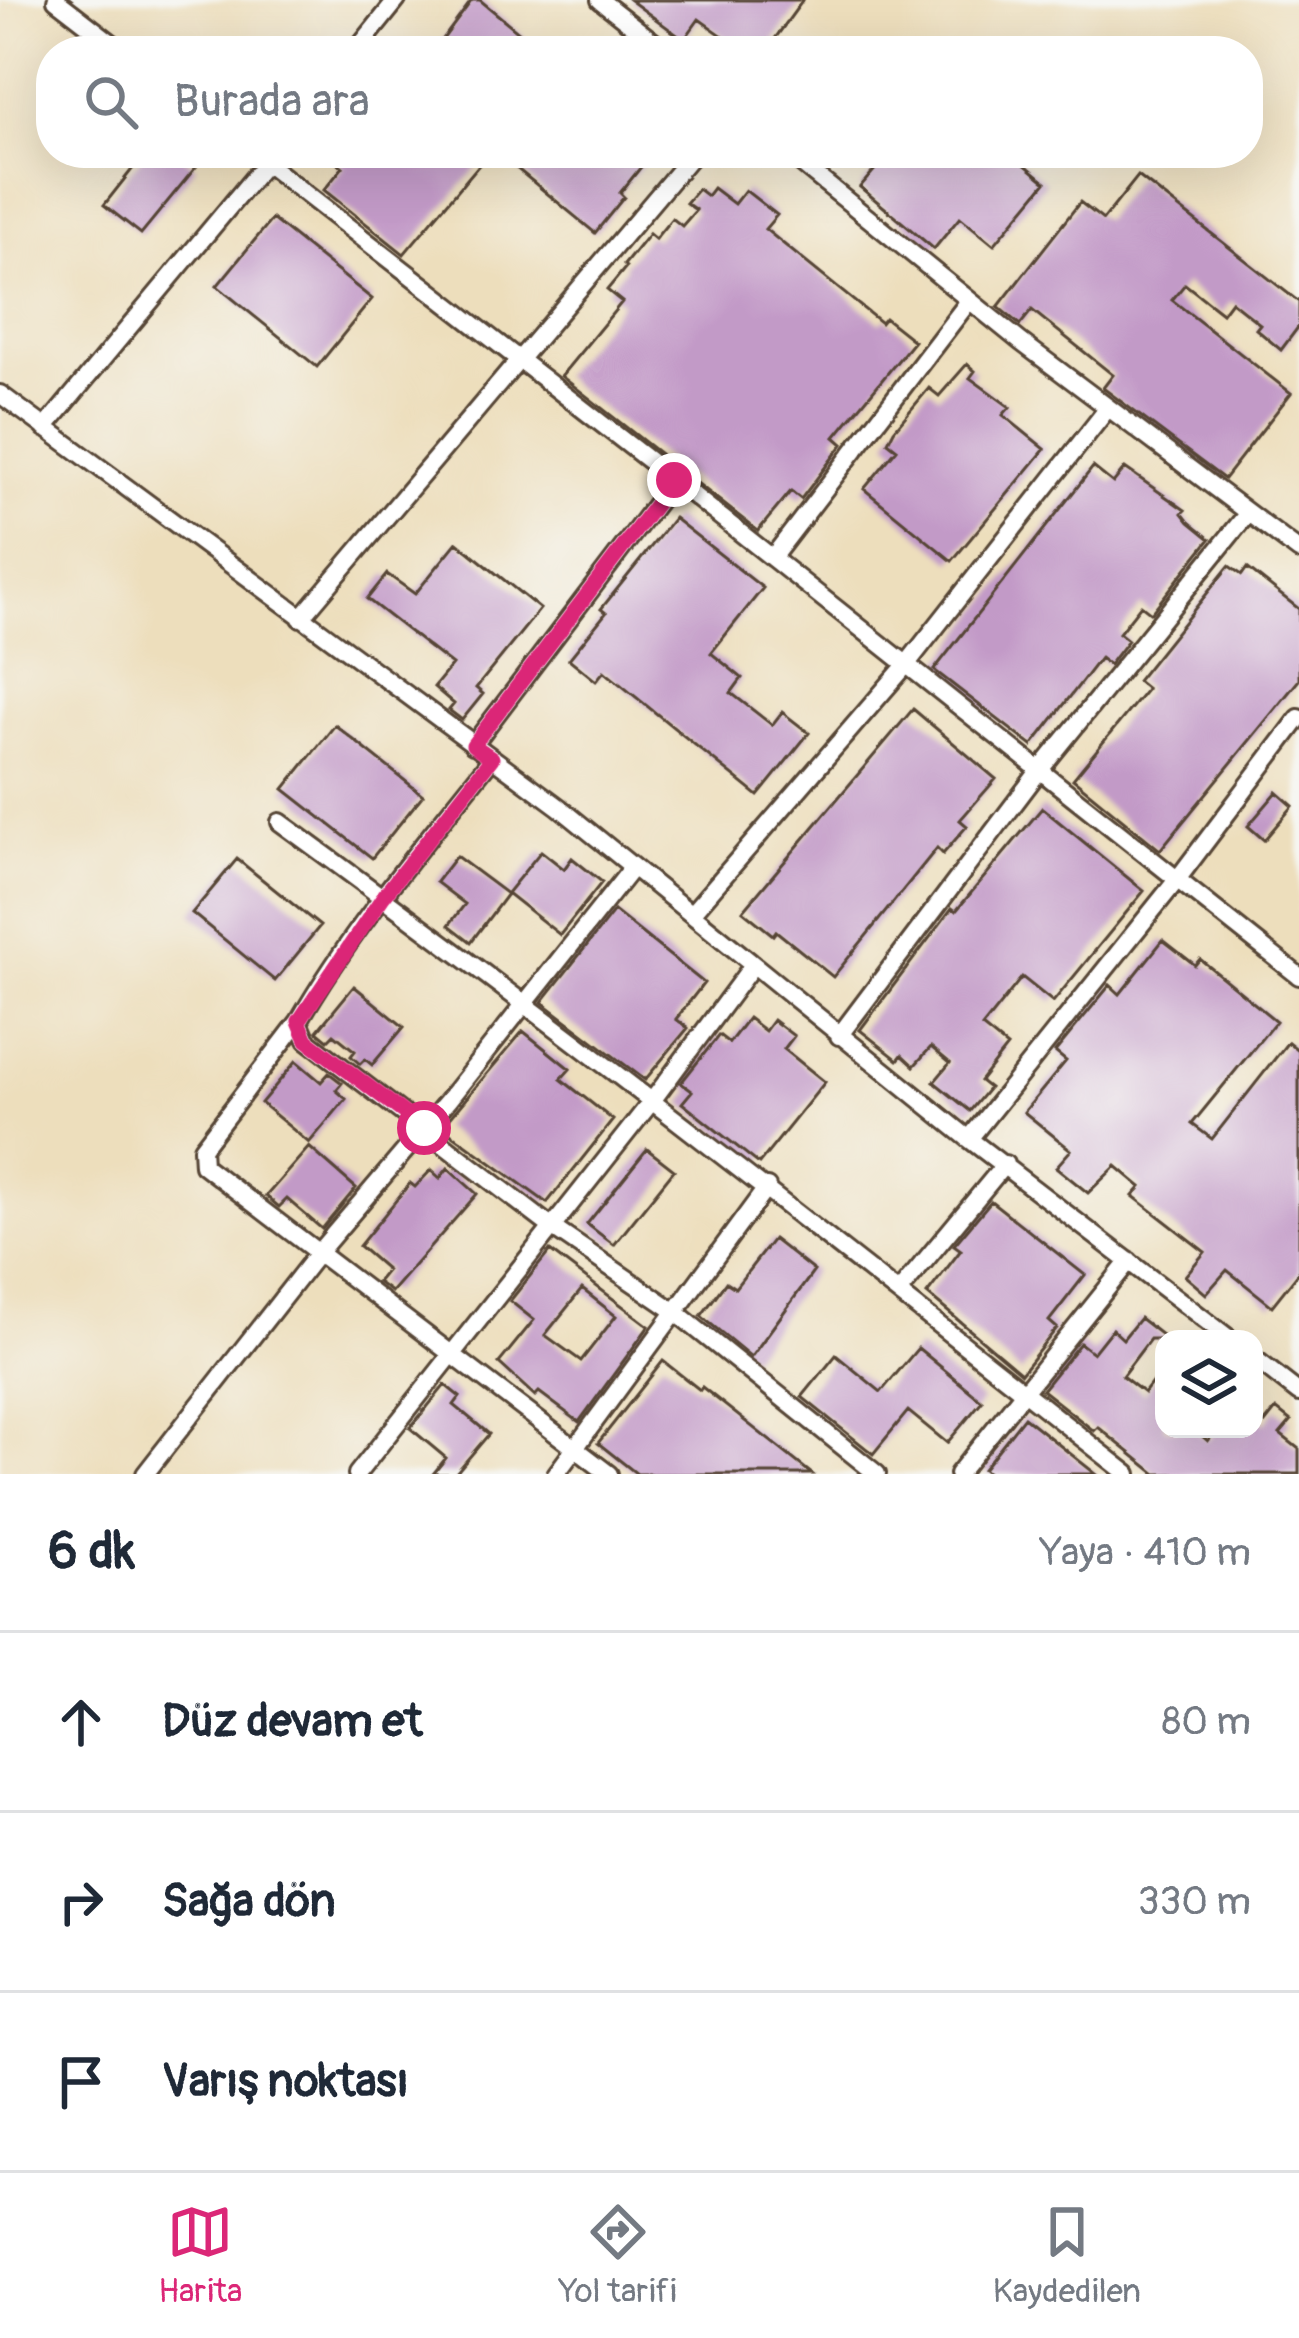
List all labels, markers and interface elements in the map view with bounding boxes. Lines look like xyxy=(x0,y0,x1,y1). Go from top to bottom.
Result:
search box xyxy=(36,36,1263,168)
icon: search xyxy=(78,69,144,135)
text: Burada ara xyxy=(174,74,370,130)
route end xyxy=(647,453,701,507)
route start xyxy=(397,1101,451,1155)
map controls xyxy=(1155,1330,1263,1438)
button: layers xyxy=(1155,1330,1263,1438)
text: 6 dk xyxy=(48,1520,135,1584)
text: Yaya · 410 m xyxy=(1040,1528,1251,1577)
icon: ahead xyxy=(48,1689,114,1755)
text: Düz devam et xyxy=(162,1694,423,1750)
text: 80 m xyxy=(1162,1697,1251,1746)
icon: right xyxy=(48,1869,114,1935)
text: Sağa dön xyxy=(162,1874,336,1930)
text: 330 m xyxy=(1138,1877,1251,1926)
icon: arrive xyxy=(48,2049,114,2115)
text: Varış noktası xyxy=(162,2054,409,2110)
tab: Harita xyxy=(158,2199,242,2312)
tab: Yol tarifi xyxy=(559,2199,677,2312)
tab: Kaydedilen xyxy=(993,2199,1141,2312)

